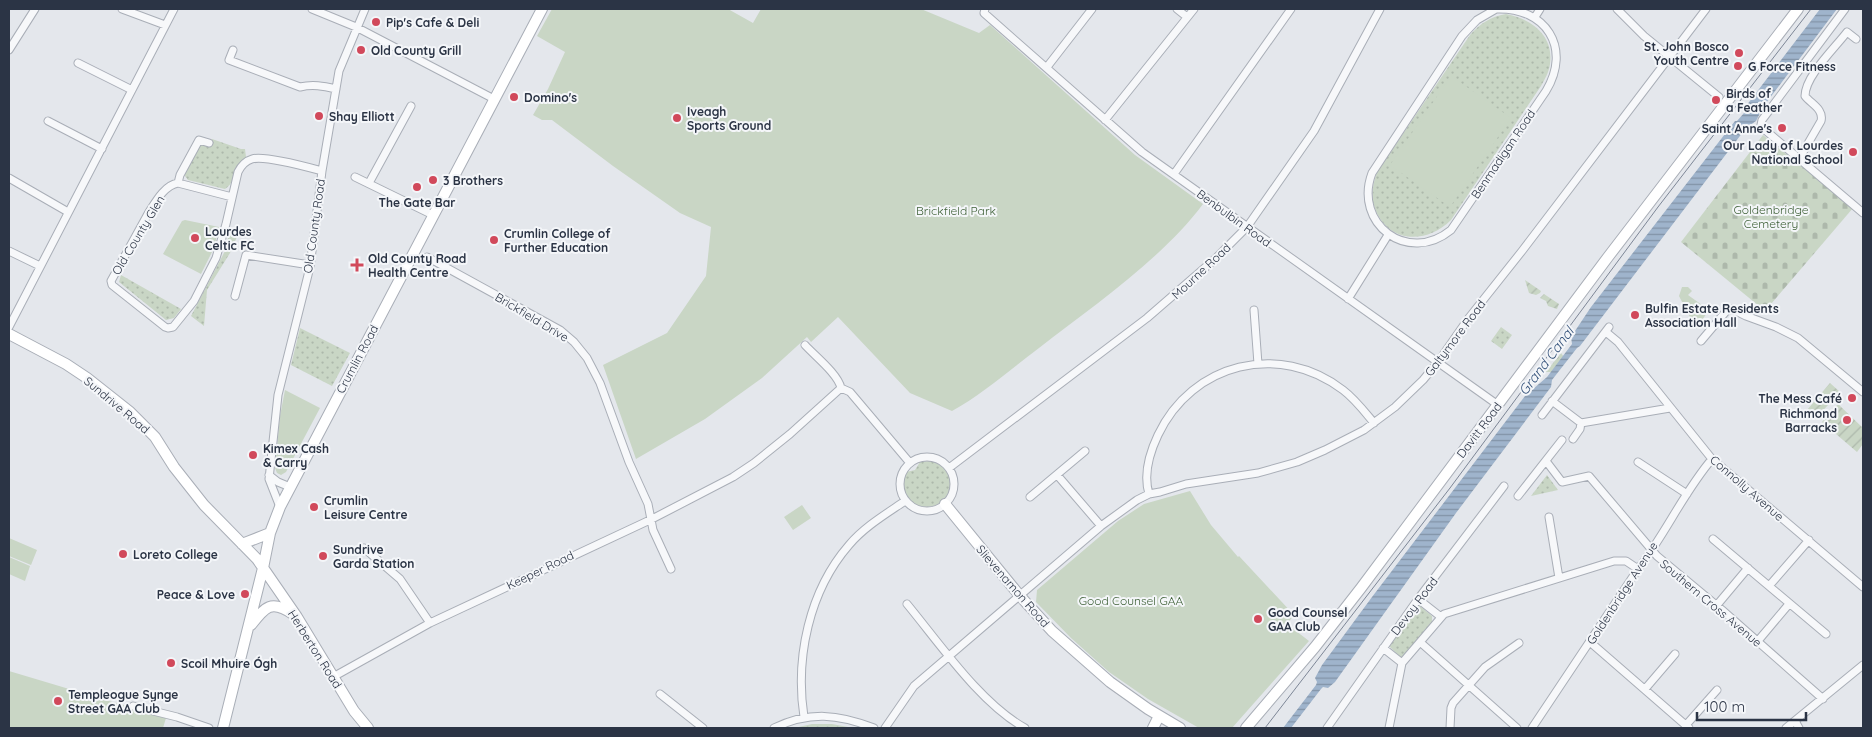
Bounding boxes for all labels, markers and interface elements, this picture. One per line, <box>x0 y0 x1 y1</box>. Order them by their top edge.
place label: Pip's Cafe & Deli <box>386 15 480 30</box>
marker: Pip's Cafe & Deli <box>370 16 382 28</box>
place label: St. John Bosco Youth Centre <box>1644 39 1729 68</box>
place label: Old County Grill <box>371 43 462 58</box>
marker: Old County Grill <box>355 44 367 56</box>
marker: St. John Bosco Youth Centre <box>1733 47 1745 59</box>
place label: G Force Fitness <box>1748 59 1836 74</box>
marker: G Force Fitness <box>1732 60 1744 72</box>
place label: Birds of a Feather <box>1726 86 1782 115</box>
place label: Domino's <box>524 90 577 105</box>
marker: Domino's <box>508 91 520 103</box>
marker: Birds of a Feather <box>1710 94 1722 106</box>
place label: Iveagh Sports Ground <box>687 104 771 133</box>
street label: Benmadigan Road <box>1468 107 1538 201</box>
place label: Shay Elliott <box>329 109 395 124</box>
marker: Shay Elliott <box>313 110 325 122</box>
marker: Iveagh Sports Ground <box>671 112 683 124</box>
place label: Saint Anne's <box>1702 121 1772 136</box>
marker: Saint Anne's <box>1776 122 1788 134</box>
place label: Our Lady of Lourdes National School <box>1723 138 1843 167</box>
marker: Our Lady of Lourdes National School <box>1847 146 1859 158</box>
place label: 3 Brothers <box>443 173 503 188</box>
marker: 3 Brothers <box>427 174 439 186</box>
street label: Old County Road <box>300 178 328 274</box>
marker: The Gate Bar <box>411 181 423 193</box>
street label: Benbulbin Road <box>1194 186 1274 250</box>
street label: Old County Glen <box>108 193 168 277</box>
place label: The Gate Bar <box>379 195 455 210</box>
park label: Goldenbridge Cemetery <box>1734 202 1809 231</box>
park label: Brickfield Park <box>916 203 996 218</box>
place label: Lourdes Celtic FC <box>205 224 255 253</box>
place label: Crumlin College of Further Education <box>504 226 611 255</box>
marker: Lourdes Celtic FC <box>189 232 201 244</box>
marker: Crumlin College of Further Education <box>488 234 500 246</box>
street label: Mourne Road <box>1168 240 1234 302</box>
place label: Old County Road Health Centre <box>368 251 466 280</box>
marker: Old County Road Health Centre <box>350 258 364 272</box>
street label: Brickfield Drive <box>492 289 572 345</box>
street label: Galtymore Road <box>1421 297 1489 379</box>
place label: Bulfin Estate Residents Association Hall <box>1645 301 1779 330</box>
marker: Bulfin Estate Residents Association Hall <box>1629 309 1641 321</box>
street label: Crumlin Road <box>333 322 381 396</box>
water label: Grand Canal <box>1514 322 1579 399</box>
street label: Sundrive Road <box>81 373 153 437</box>
place label: The Mess Café <box>1758 391 1842 406</box>
marker: The Mess Café <box>1846 392 1858 404</box>
street label: Davitt Road <box>1453 399 1505 461</box>
place label: Richmond Barracks <box>1779 406 1837 435</box>
marker: Richmond Barracks <box>1841 414 1853 426</box>
place label: Kimex Cash & Carry <box>263 441 329 470</box>
marker: Kimex Cash & Carry <box>247 449 259 461</box>
street label: Connolly Avenue <box>1707 452 1787 524</box>
place label: Crumlin Leisure Centre <box>324 493 408 522</box>
marker: Crumlin Leisure Centre <box>308 501 320 513</box>
street label: Goldenbridge Avenue <box>1583 539 1661 647</box>
place label: Sundrive Garda Station <box>333 542 414 571</box>
street label: Slievenamon Road <box>973 542 1053 630</box>
place label: Loreto College <box>133 547 218 562</box>
street label: Keeper Road <box>504 547 576 593</box>
marker: Loreto College <box>117 548 129 560</box>
marker: Sundrive Garda Station <box>317 550 329 562</box>
street label: Southern Cross Avenue <box>1657 556 1765 650</box>
street label: Devoy Road <box>1387 574 1441 638</box>
place label: Peace & Love <box>157 587 235 602</box>
marker: Peace & Love <box>239 588 251 600</box>
park label: Good Counsel GAA <box>1079 593 1184 608</box>
place label: Good Counsel GAA Club <box>1268 605 1348 634</box>
street label: Herberton Road <box>285 607 345 691</box>
marker: Good Counsel GAA Club <box>1252 613 1264 625</box>
place label: Scoil Mhuire Ógh <box>181 656 277 671</box>
marker: Scoil Mhuire Ógh <box>165 657 177 669</box>
place label: Templeogue Synge Street GAA Club <box>68 687 178 716</box>
scale bar <box>1697 690 1806 722</box>
marker: Templeogue Synge Street GAA Club <box>52 695 64 707</box>
text: 100 m <box>1704 697 1745 716</box>

